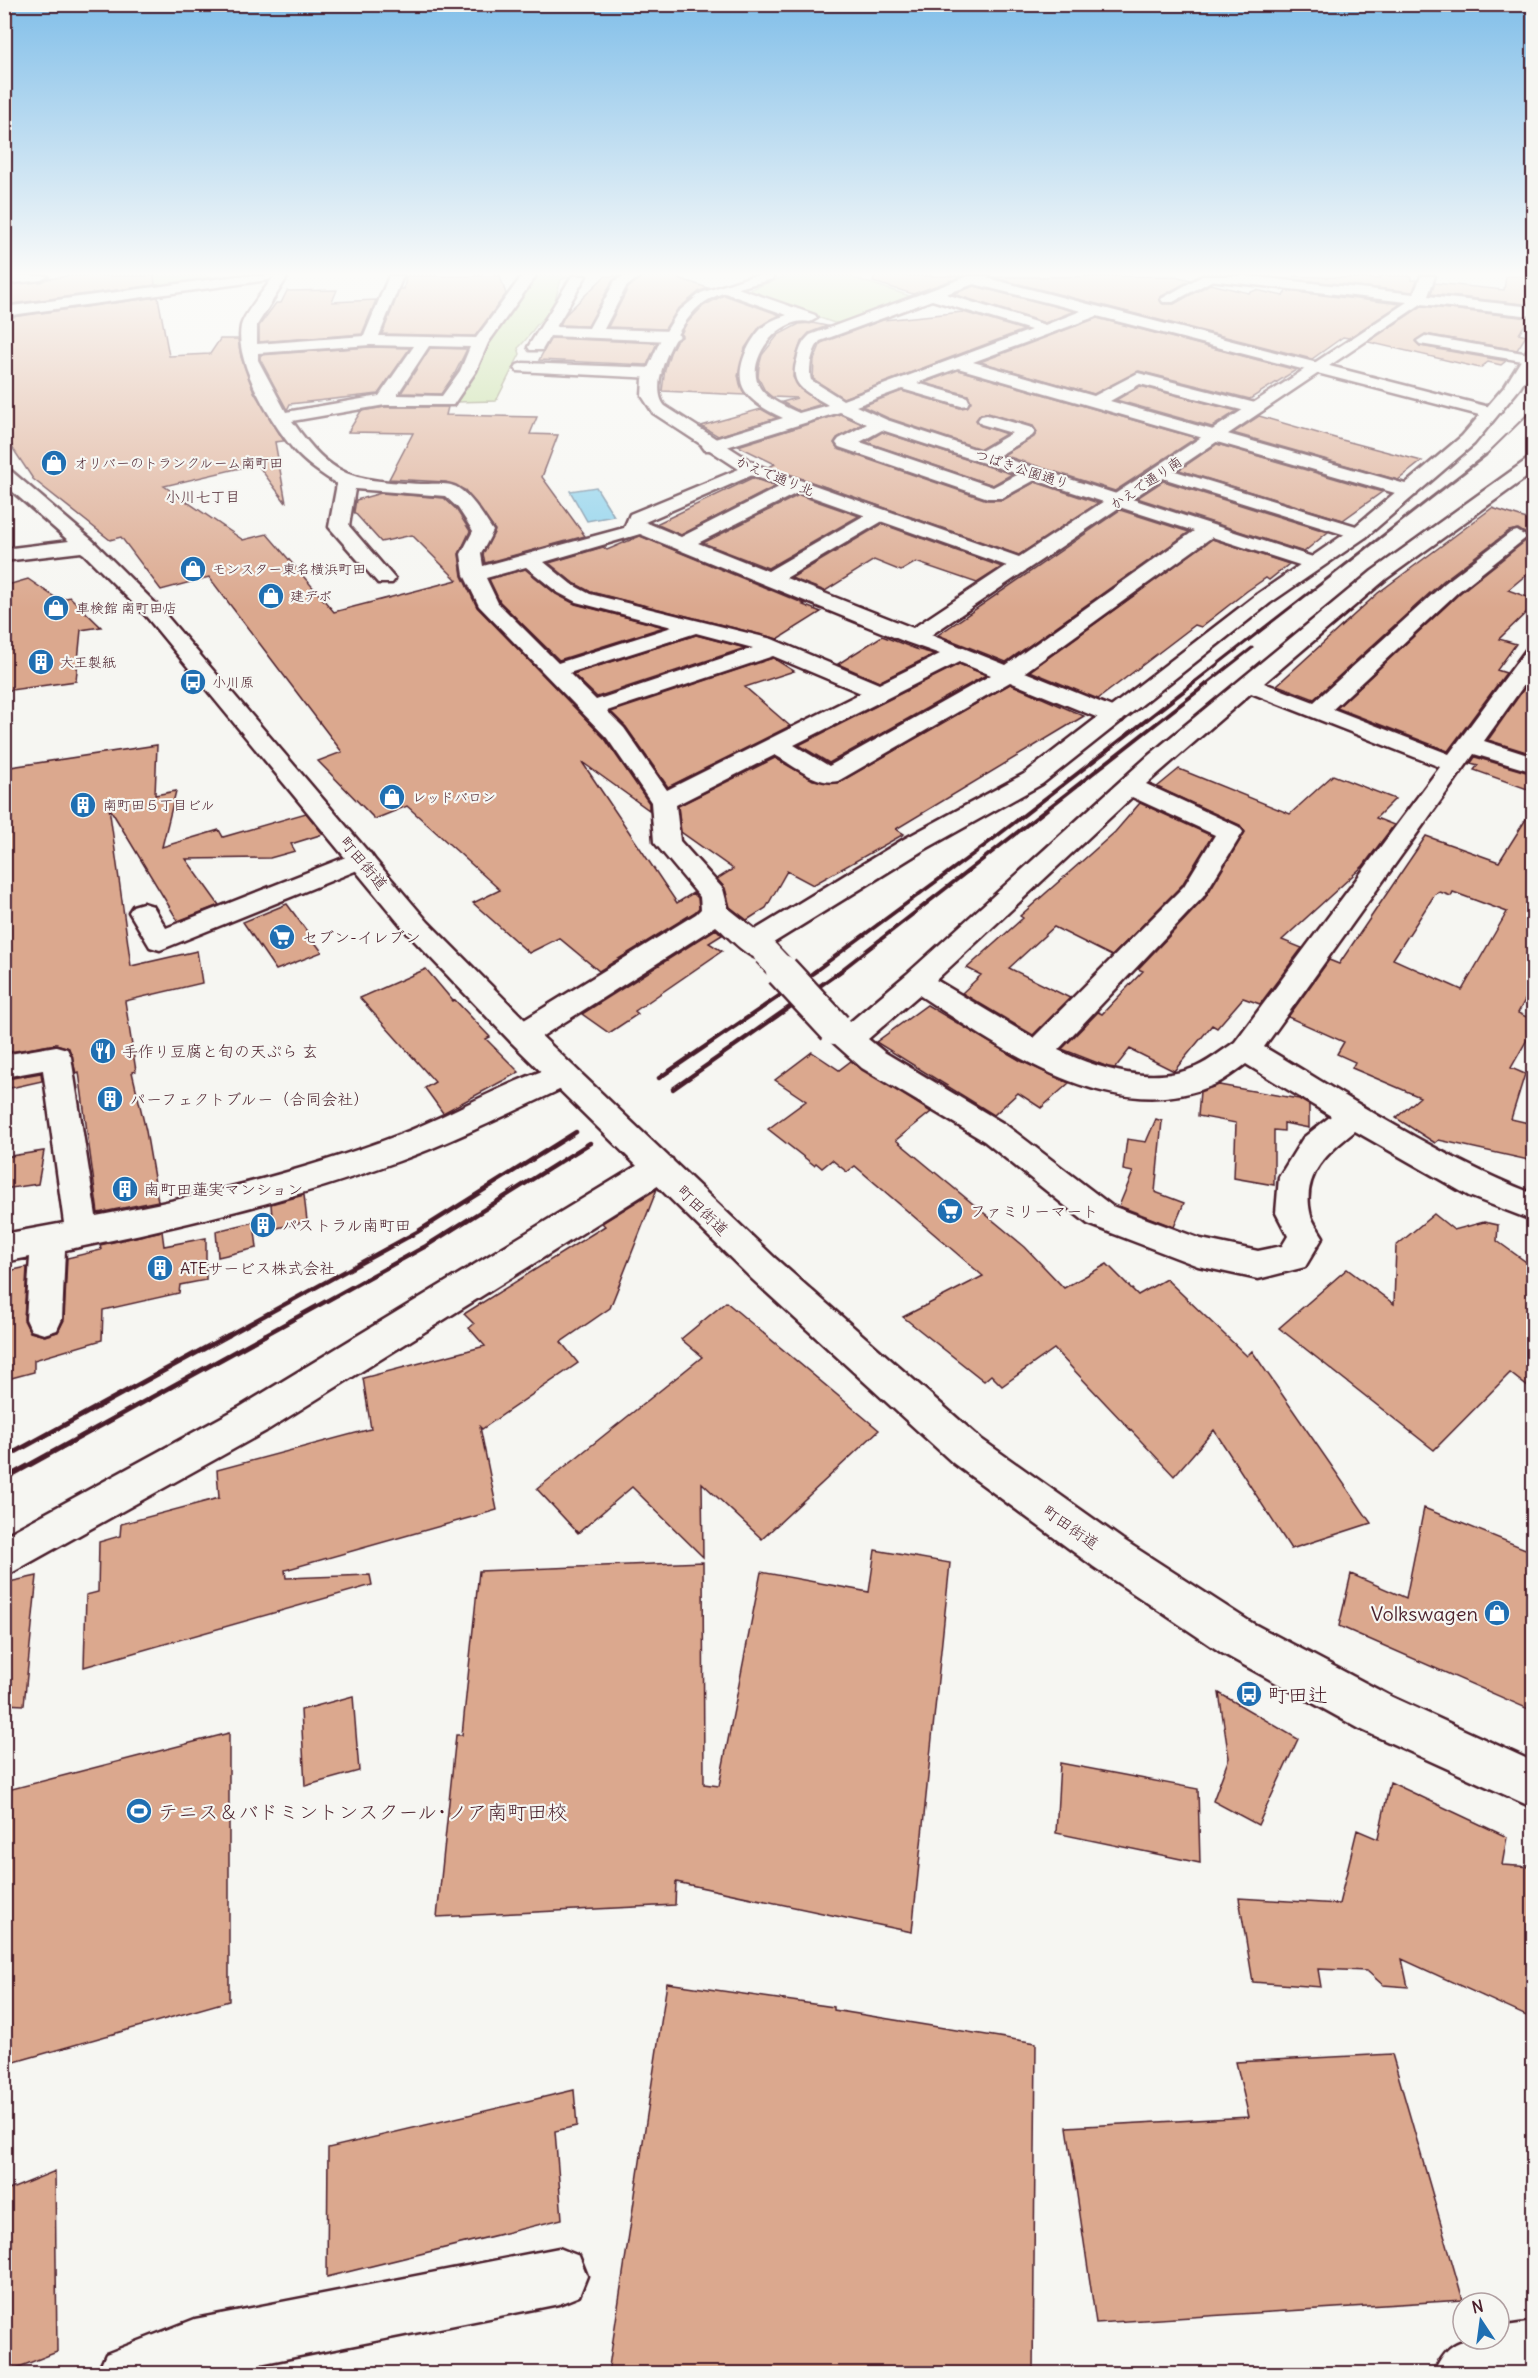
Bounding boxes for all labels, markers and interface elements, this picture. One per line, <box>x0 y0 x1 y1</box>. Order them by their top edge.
street label: つばき公園通り <box>973 445 1071 493</box>
shop icon: オリバーのトランクルーム南町田 <box>39 448 69 478</box>
street label: かえで通り北 <box>733 452 817 500</box>
street label: かえで通り南 <box>1107 452 1185 514</box>
place label: オリバーのトランクルーム南町田 <box>74 454 283 472</box>
district label: 小川七丁目 <box>165 487 241 506</box>
shop icon: モンスター東名横浜町田 <box>178 554 208 584</box>
place label: モンスター東名横浜町田 <box>212 560 366 578</box>
shop icon: 建デポ <box>256 581 286 611</box>
place label: 建デポ <box>290 587 332 605</box>
shop icon: 車検館 南町田店 <box>41 593 71 623</box>
place label: 車検館 南町田店 <box>76 599 177 617</box>
building icon: 大王製紙 <box>26 647 56 677</box>
place label: 大王製紙 <box>60 653 116 671</box>
bus stop icon: 小川原 <box>178 667 208 697</box>
place label: 小川原 <box>212 673 254 691</box>
shop icon: レッドバロン <box>377 782 407 812</box>
place label: レッドバロン <box>412 788 496 806</box>
building icon: 南町田５丁目ビル <box>68 790 98 820</box>
place label: 南町田５丁目ビル <box>103 796 215 814</box>
street label: 町田街道 <box>336 832 392 894</box>
supermarket icon: セブン-イレブン <box>267 922 297 952</box>
place label: セブン-イレブン <box>302 927 421 947</box>
restaurant icon: 手作り豆腐と旬の天ぷら 玄 <box>88 1036 118 1066</box>
place label: 手作り豆腐と旬の天ぷら 玄 <box>122 1041 318 1061</box>
building icon: パーフェクトブルー（合同会社） <box>95 1084 125 1114</box>
place label: パーフェクトブルー（合同会社） <box>130 1089 369 1109</box>
building icon: 南町田蓮実マンション <box>110 1174 140 1204</box>
place label: 南町田蓮実マンション <box>144 1179 303 1199</box>
street label: 町田街道 <box>673 1181 733 1239</box>
supermarket icon: ファミリーマート <box>935 1196 965 1226</box>
place label: ファミリーマート <box>970 1201 1098 1221</box>
building icon: パストラル南町田 <box>248 1210 278 1240</box>
place label: パストラル南町田 <box>282 1215 411 1235</box>
building icon: ATEサービス株式会社 <box>145 1253 175 1283</box>
place label: ATEサービス株式会社 <box>180 1258 335 1278</box>
street label: 町田街道 <box>1039 1500 1103 1554</box>
shop icon: Volkswagen <box>1482 1598 1512 1628</box>
place label: Volkswagen <box>1371 1601 1478 1626</box>
bus stop icon: 町田辻 <box>1234 1679 1264 1709</box>
place label: 町田辻 <box>1268 1682 1328 1707</box>
sports icon: テニス＆バドミントンスクール･ノア南町田校 <box>124 1796 154 1826</box>
place label: テニス＆バドミントンスクール･ノア南町田校 <box>158 1799 567 1824</box>
north arrow <box>1451 2291 1511 2351</box>
text: N <box>1470 2295 1485 2317</box>

